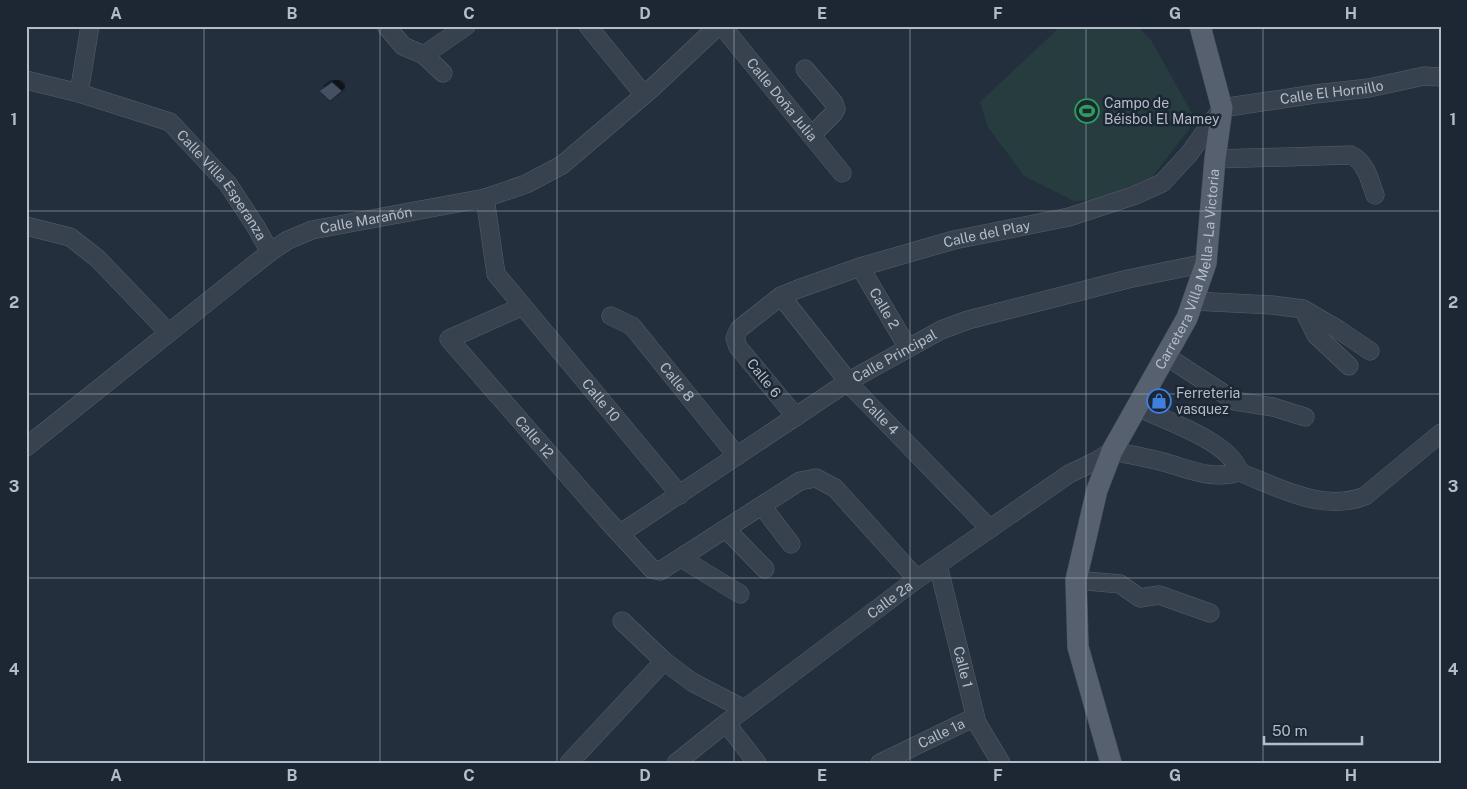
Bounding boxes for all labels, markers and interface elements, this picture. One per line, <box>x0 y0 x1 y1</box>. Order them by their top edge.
text: A <box>110 4 122 23</box>
text: B <box>287 4 298 23</box>
text: C <box>463 4 475 23</box>
text: D <box>639 4 651 23</box>
text: E <box>817 4 827 23</box>
text: F <box>993 4 1003 23</box>
text: G <box>1169 4 1181 23</box>
text: H <box>1345 4 1357 23</box>
street label: Calle Doña Julia <box>743 55 821 144</box>
street label: Calle El Hornillo <box>1279 77 1385 107</box>
place label: Campo de Béisbol El Mamey <box>1104 95 1220 127</box>
sports icon: Campo de Béisbol El Mamey <box>1074 98 1100 124</box>
text: 1 <box>11 110 17 129</box>
text: 1 <box>1450 110 1456 129</box>
street label: Calle Villa Esperanza <box>174 127 270 243</box>
street label: Carretera Villa Mella - La Victoria <box>1152 168 1222 372</box>
street label: Calle Marañón <box>319 204 414 236</box>
street label: Calle del Play <box>941 217 1032 251</box>
street label: Calle 2 <box>866 285 903 332</box>
text: 2 <box>9 293 19 312</box>
text: 2 <box>1448 293 1458 312</box>
street label: Calle Principal <box>850 326 939 386</box>
street label: Calle 6 <box>744 355 785 401</box>
street label: Calle 8 <box>657 359 698 405</box>
street label: Calle 10 <box>579 376 623 425</box>
place label: Ferreteria vasquez <box>1176 385 1240 417</box>
shop icon: Ferreteria vasquez <box>1146 388 1172 414</box>
street label: Calle 4 <box>859 394 902 438</box>
street label: Calle 12 <box>512 413 557 461</box>
text: 3 <box>9 477 19 496</box>
text: 3 <box>1448 477 1458 496</box>
street label: Calle 2a <box>864 577 915 622</box>
street label: Calle 1 <box>950 645 976 689</box>
text: 4 <box>9 660 20 679</box>
text: 4 <box>1448 660 1459 679</box>
scale bar <box>1264 714 1362 746</box>
street label: Calle 1a <box>915 715 967 751</box>
text: 50 m <box>1272 722 1307 739</box>
text: A <box>110 766 122 785</box>
text: B <box>287 766 298 785</box>
text: C <box>463 766 475 785</box>
text: D <box>639 766 651 785</box>
text: E <box>817 766 827 785</box>
text: F <box>993 766 1003 785</box>
text: G <box>1169 766 1181 785</box>
text: H <box>1345 766 1357 785</box>

